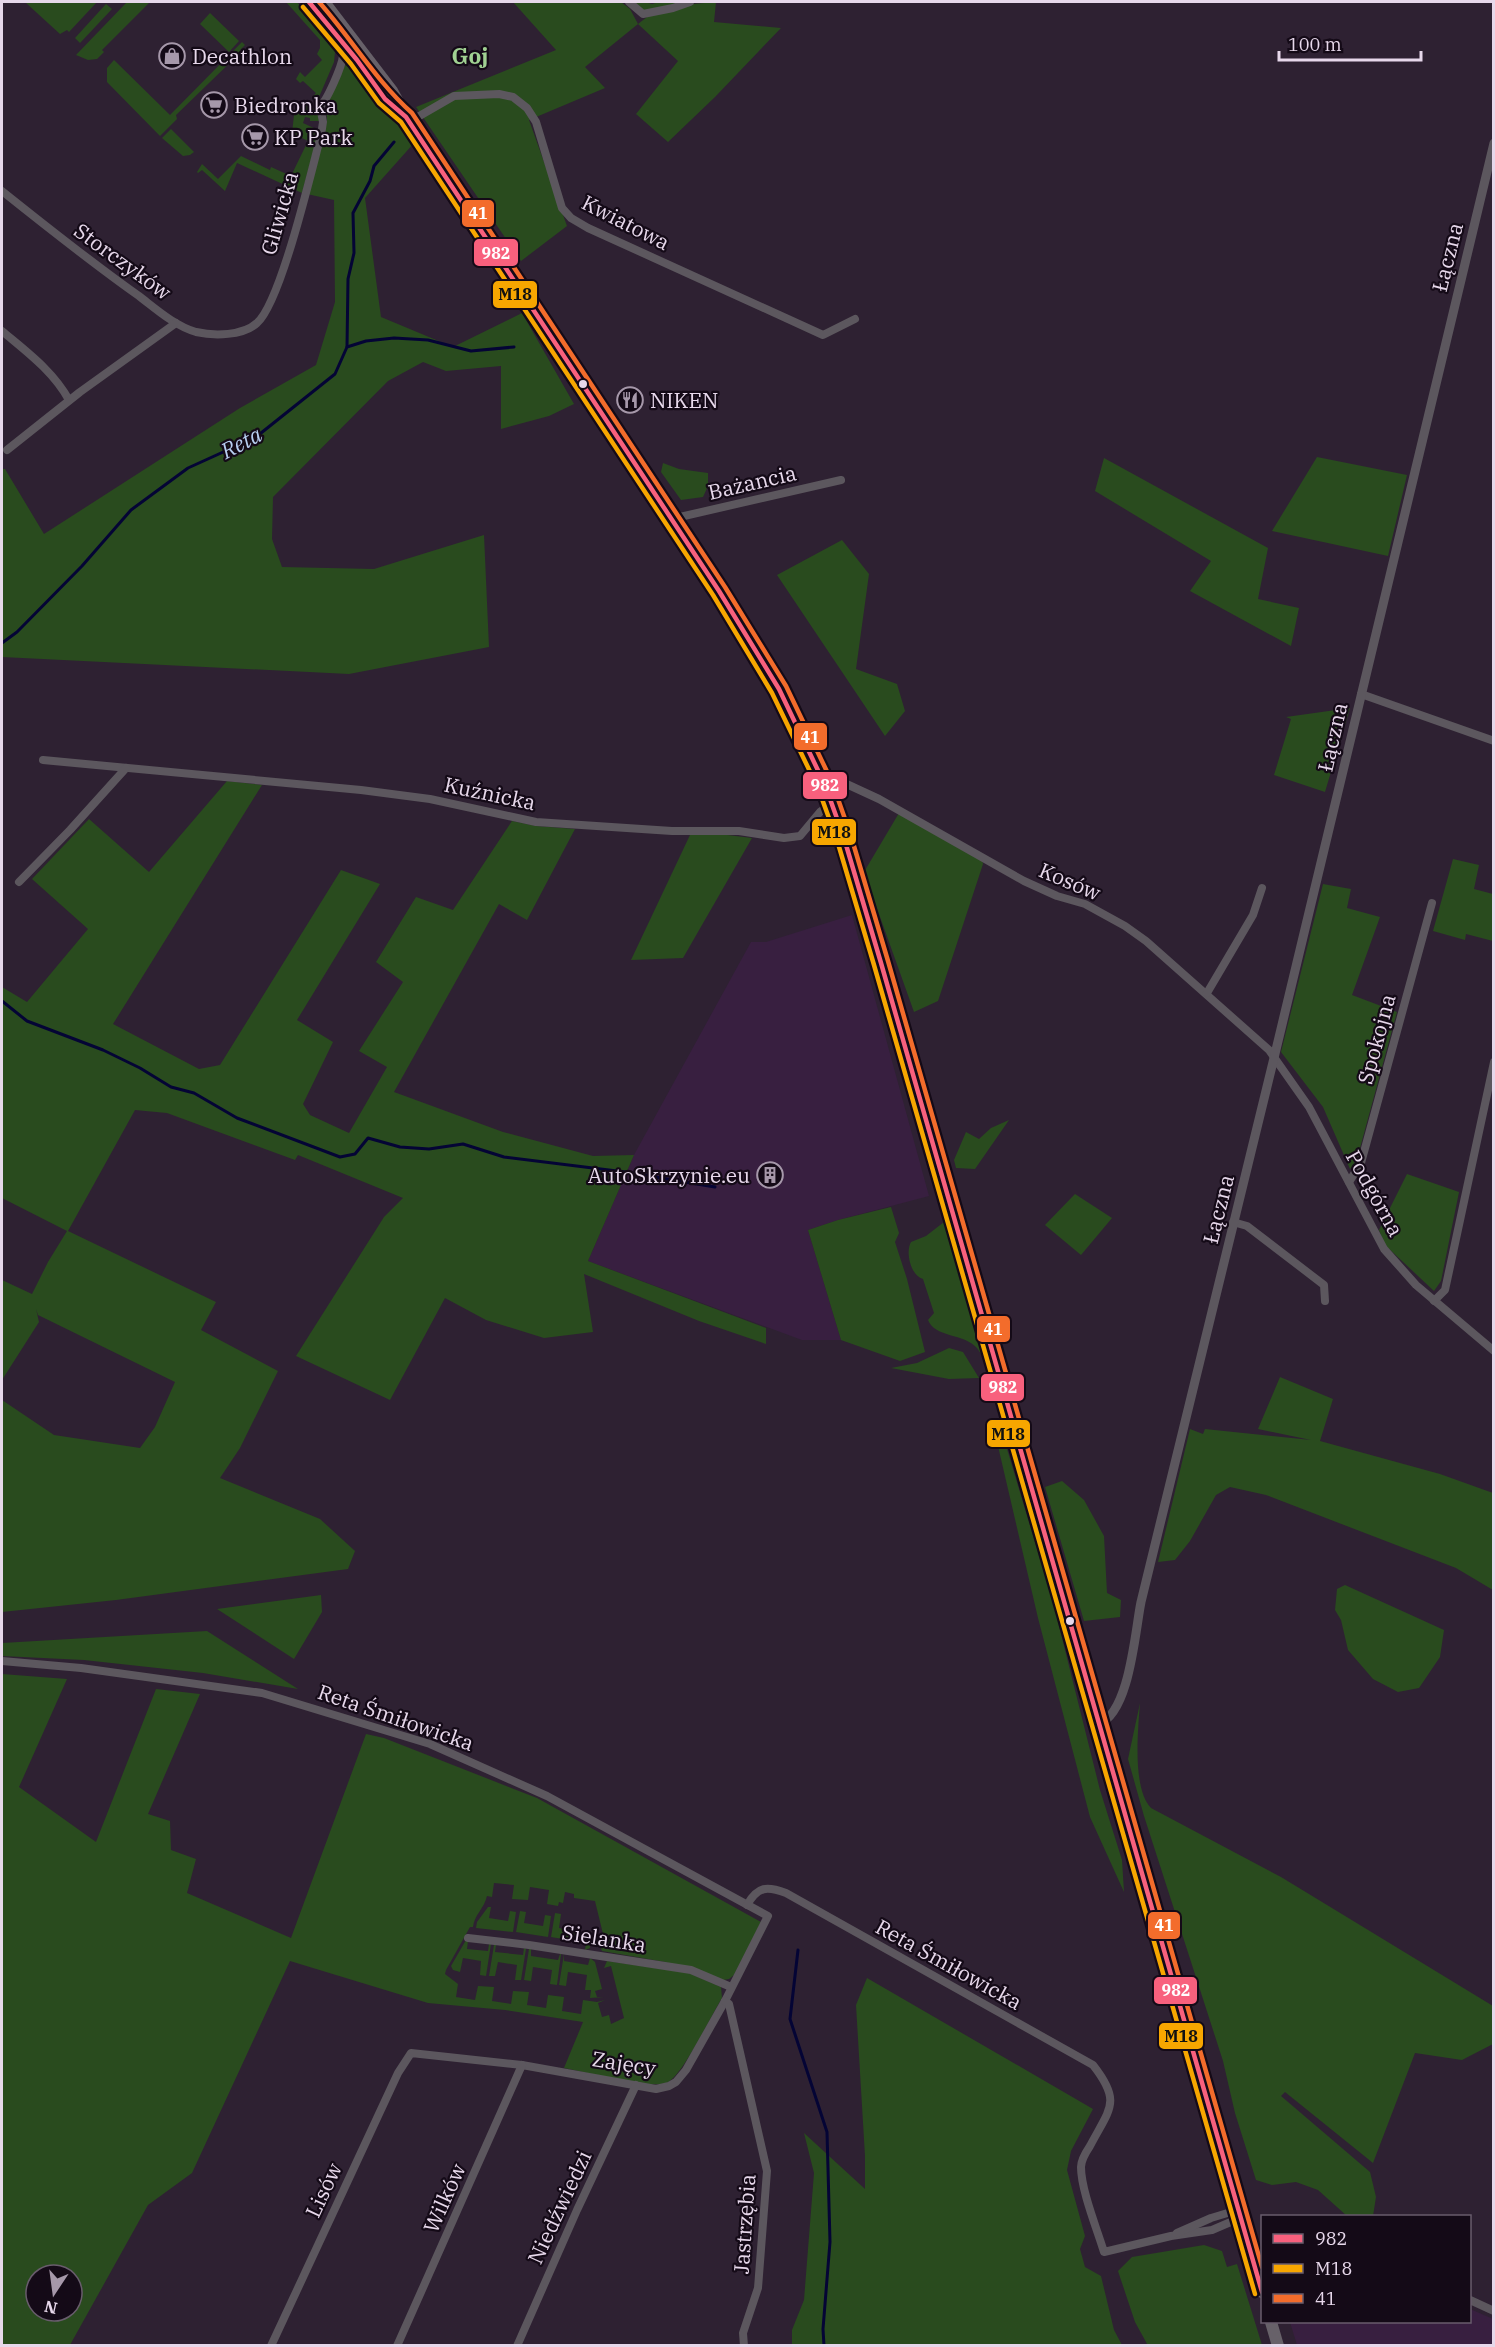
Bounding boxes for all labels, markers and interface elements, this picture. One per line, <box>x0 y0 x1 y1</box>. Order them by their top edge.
scale bar <box>1279 24 1422 62</box>
text: 100 m <box>1288 33 1342 56</box>
shop icon: Decathlon <box>157 41 187 71</box>
district label: Goj <box>452 41 488 70</box>
place label: Decathlon <box>192 42 292 70</box>
supermarket icon: Biedronka <box>199 90 229 120</box>
place label: Biedronka <box>234 91 337 119</box>
supermarket icon: KP Park <box>240 122 270 152</box>
place label: KP Park <box>274 123 353 151</box>
street label: Gliwicka <box>254 168 304 258</box>
street label: Kwiatowa <box>577 188 675 256</box>
line badge: 41 <box>461 199 495 228</box>
text: 41 <box>468 203 488 223</box>
street label: Storczyków <box>69 216 178 306</box>
street label: Łączna <box>1425 220 1469 294</box>
line badge: 982 <box>473 238 519 267</box>
text: 982 <box>482 243 510 263</box>
line badge: M18 <box>492 280 538 309</box>
text: M18 <box>498 284 532 304</box>
unlabelled marker <box>577 378 589 390</box>
restaurant icon: NIKEN <box>615 385 645 415</box>
place label: NIKEN <box>650 386 718 414</box>
water label: Reta <box>214 419 267 465</box>
street label: Bażancia <box>705 458 799 506</box>
street label: Łączna <box>1310 700 1354 774</box>
line badge: 41 <box>793 722 828 751</box>
text: 41 <box>800 727 820 747</box>
street label: Kuźnicka <box>442 770 538 816</box>
line badge: 982 <box>802 771 848 800</box>
text: 982 <box>811 775 839 795</box>
line badge: M18 <box>811 818 857 846</box>
text: M18 <box>817 822 851 842</box>
street label: Kosów <box>1035 856 1106 907</box>
street label: Spokojna <box>1351 991 1401 1087</box>
street label: Podgórna <box>1340 1145 1410 1241</box>
building icon: AutoSkrzynie.eu <box>755 1160 785 1190</box>
place label: AutoSkrzynie.eu <box>588 1161 750 1189</box>
street label: Łączna <box>1196 1172 1240 1246</box>
line badge: 41 <box>976 1315 1011 1343</box>
text: 41 <box>983 1319 1003 1339</box>
line badge: 982 <box>980 1373 1025 1402</box>
text: 982 <box>989 1377 1017 1397</box>
line badge: M18 <box>986 1419 1031 1448</box>
text: M18 <box>991 1424 1025 1444</box>
unlabelled marker <box>1064 1615 1076 1627</box>
street label: Reta Śmiłowicka <box>314 1677 478 1757</box>
line badge: 41 <box>1147 1911 1181 1940</box>
street label: Reta Śmiłowicka <box>871 1912 1027 2016</box>
text: 41 <box>1154 1915 1174 1935</box>
street label: Sielanka <box>560 1918 648 1958</box>
line badge: 982 <box>1153 1976 1198 2005</box>
text: 982 <box>1162 1980 1190 2000</box>
line badge: M18 <box>1158 2022 1204 2050</box>
text: M18 <box>1164 2026 1198 2046</box>
street label: Zajęcy <box>590 2044 659 2082</box>
street label: Niedźwiedzi <box>520 2146 598 2268</box>
street label: Lisów <box>298 2157 348 2222</box>
street label: Wilków <box>416 2158 472 2237</box>
street label: Jastrzębia <box>727 2173 761 2275</box>
legend <box>1261 2215 1471 2323</box>
text: 982 <box>1315 2227 1347 2250</box>
text: M18 <box>1315 2257 1352 2280</box>
north arrow <box>24 2263 84 2323</box>
text: 41 <box>1315 2287 1337 2310</box>
text: N <box>42 2296 59 2319</box>

